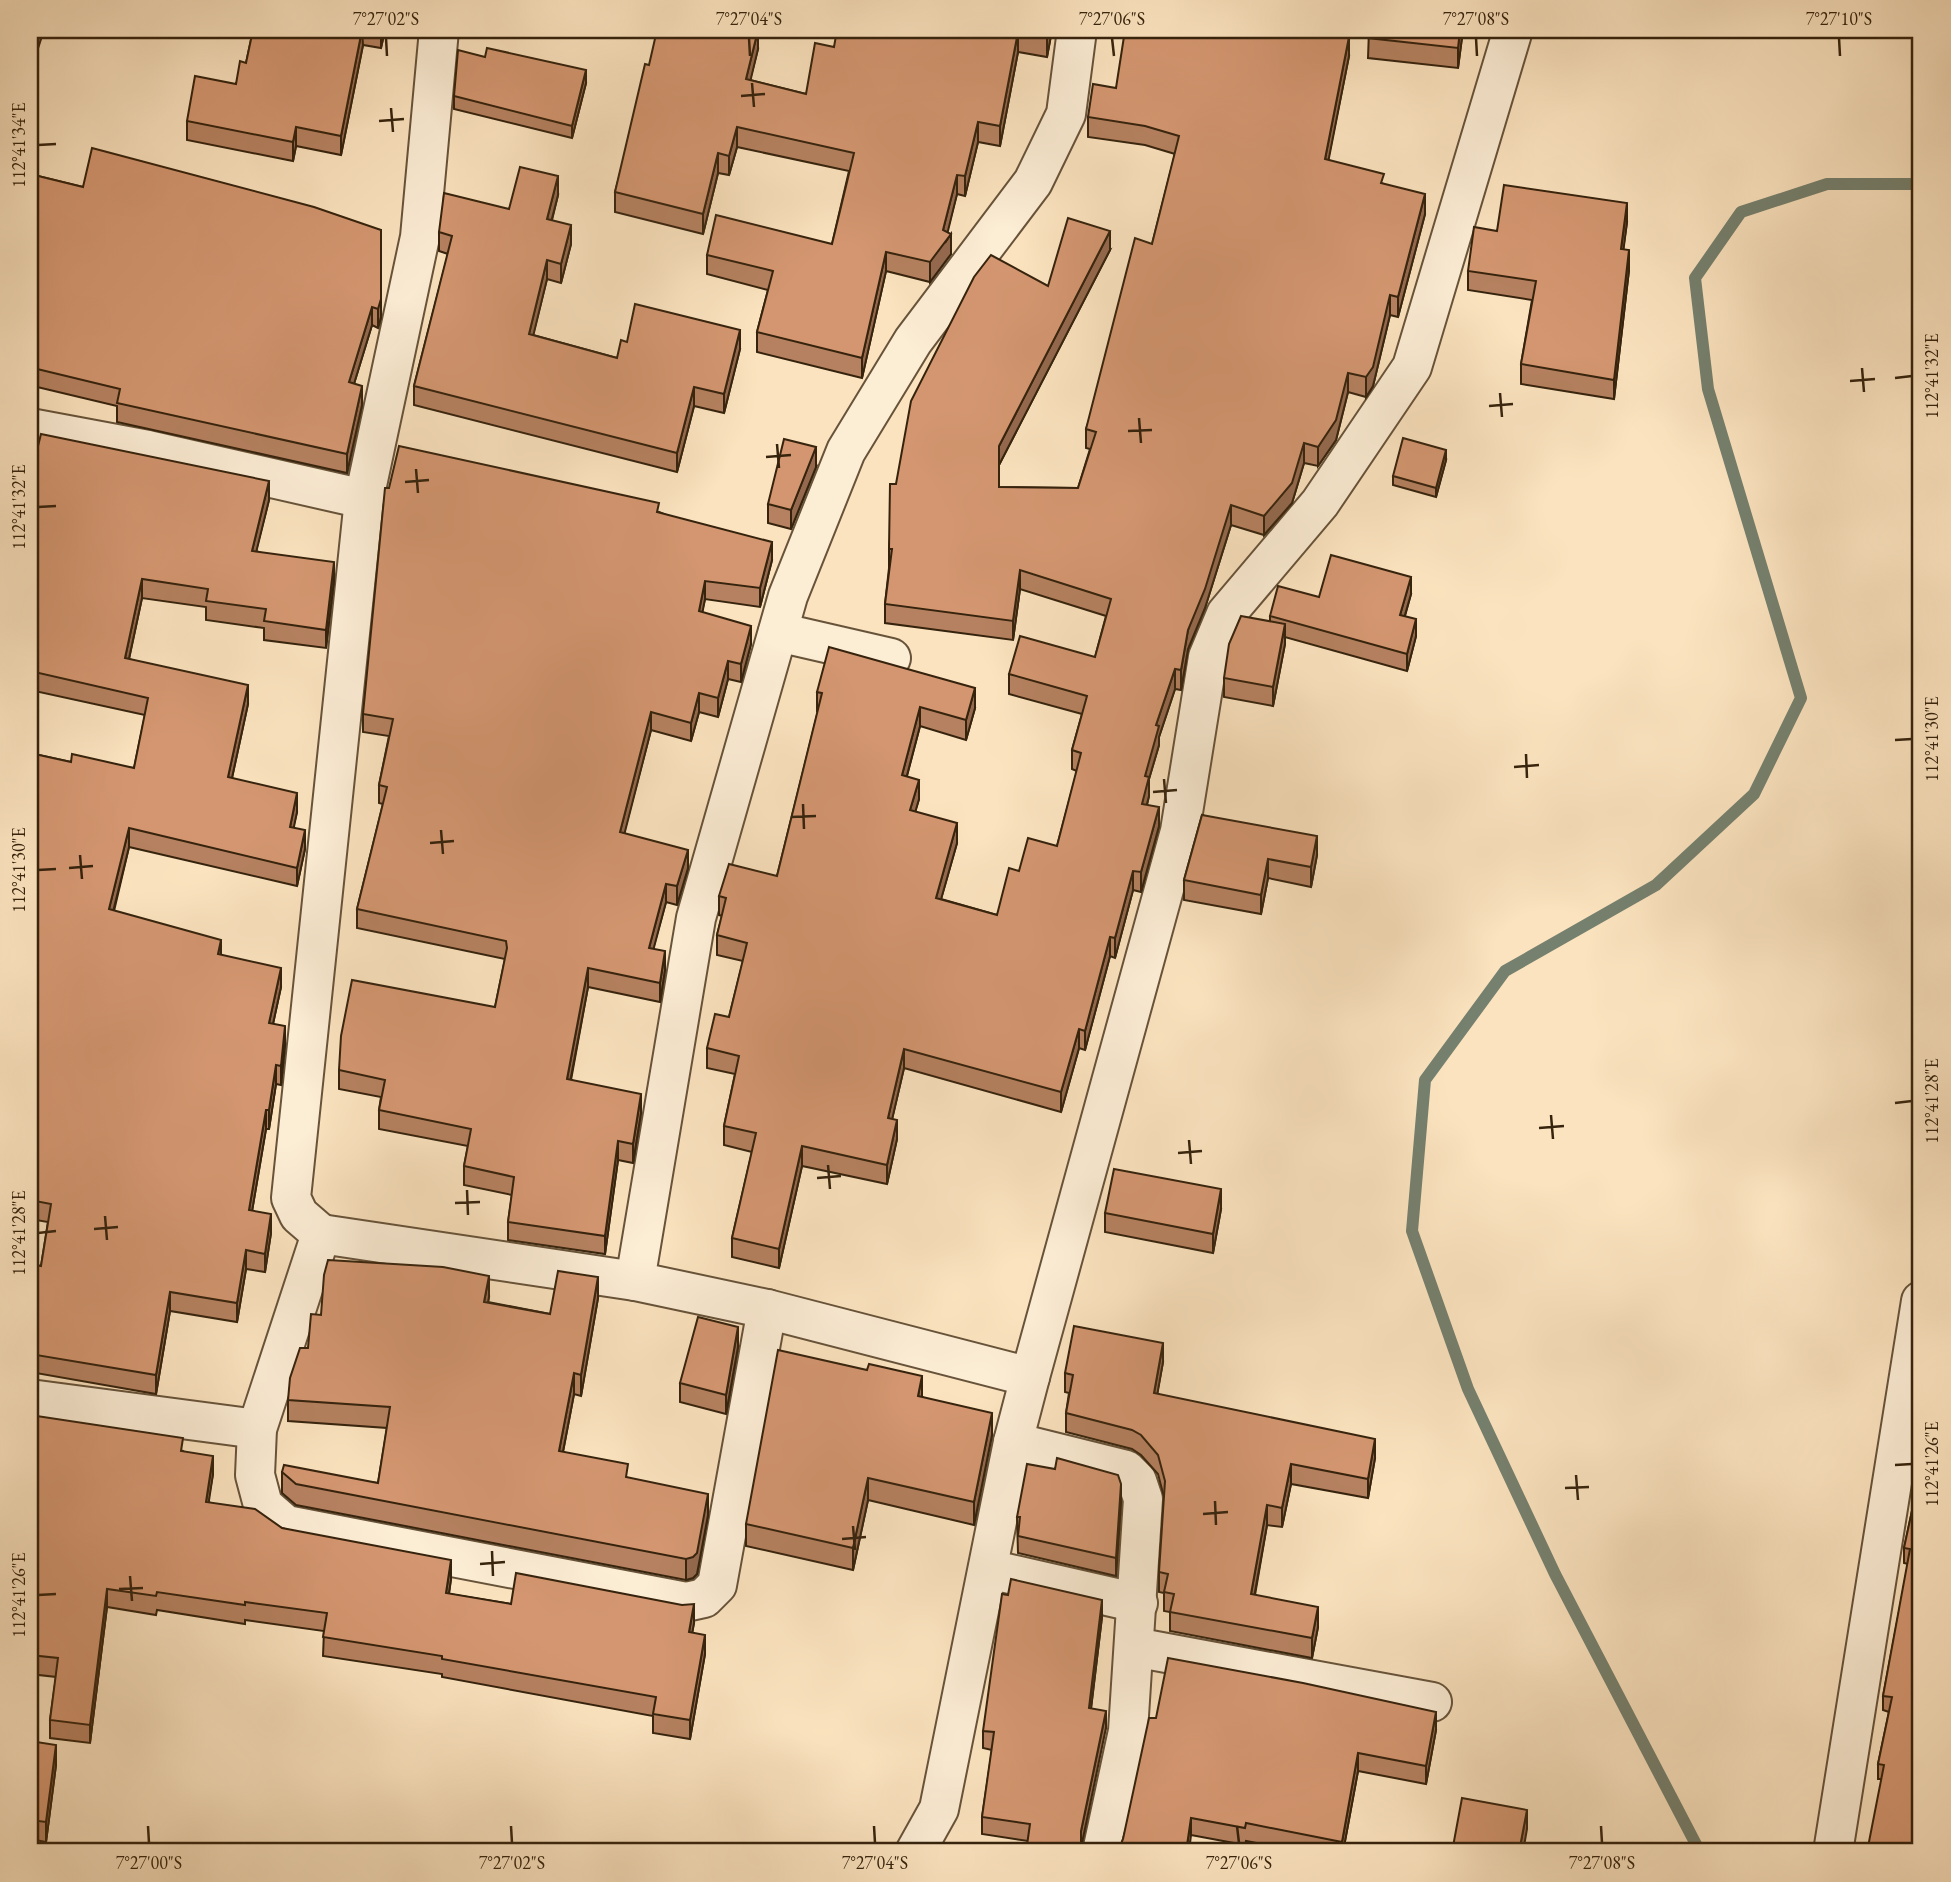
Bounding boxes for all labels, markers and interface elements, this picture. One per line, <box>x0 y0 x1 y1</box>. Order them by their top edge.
text: 7°27'02"S <box>353 7 419 30</box>
text: 7°27'04"S <box>716 7 782 30</box>
text: 7°27'06"S <box>1079 7 1145 30</box>
text: 7°27'08"S <box>1443 7 1509 30</box>
text: 7°27'10"S <box>1806 7 1872 30</box>
text: 112°41'34"E <box>7 102 30 188</box>
text: 112°41'32"E <box>1920 333 1943 419</box>
text: 112°41'32"E <box>7 464 30 550</box>
text: 112°41'30"E <box>1920 696 1943 782</box>
text: 112°41'30"E <box>7 827 30 913</box>
text: 112°41'28"E <box>1920 1058 1943 1144</box>
text: 112°41'28"E <box>7 1190 30 1276</box>
text: 112°41'26"E <box>1920 1421 1943 1507</box>
text: 112°41'26"E <box>7 1552 30 1638</box>
text: 7°27'00"S <box>116 1851 182 1874</box>
text: 7°27'02"S <box>479 1851 545 1874</box>
text: 7°27'04"S <box>842 1851 908 1874</box>
text: 7°27'06"S <box>1206 1851 1272 1874</box>
text: 7°27'08"S <box>1569 1851 1635 1874</box>

